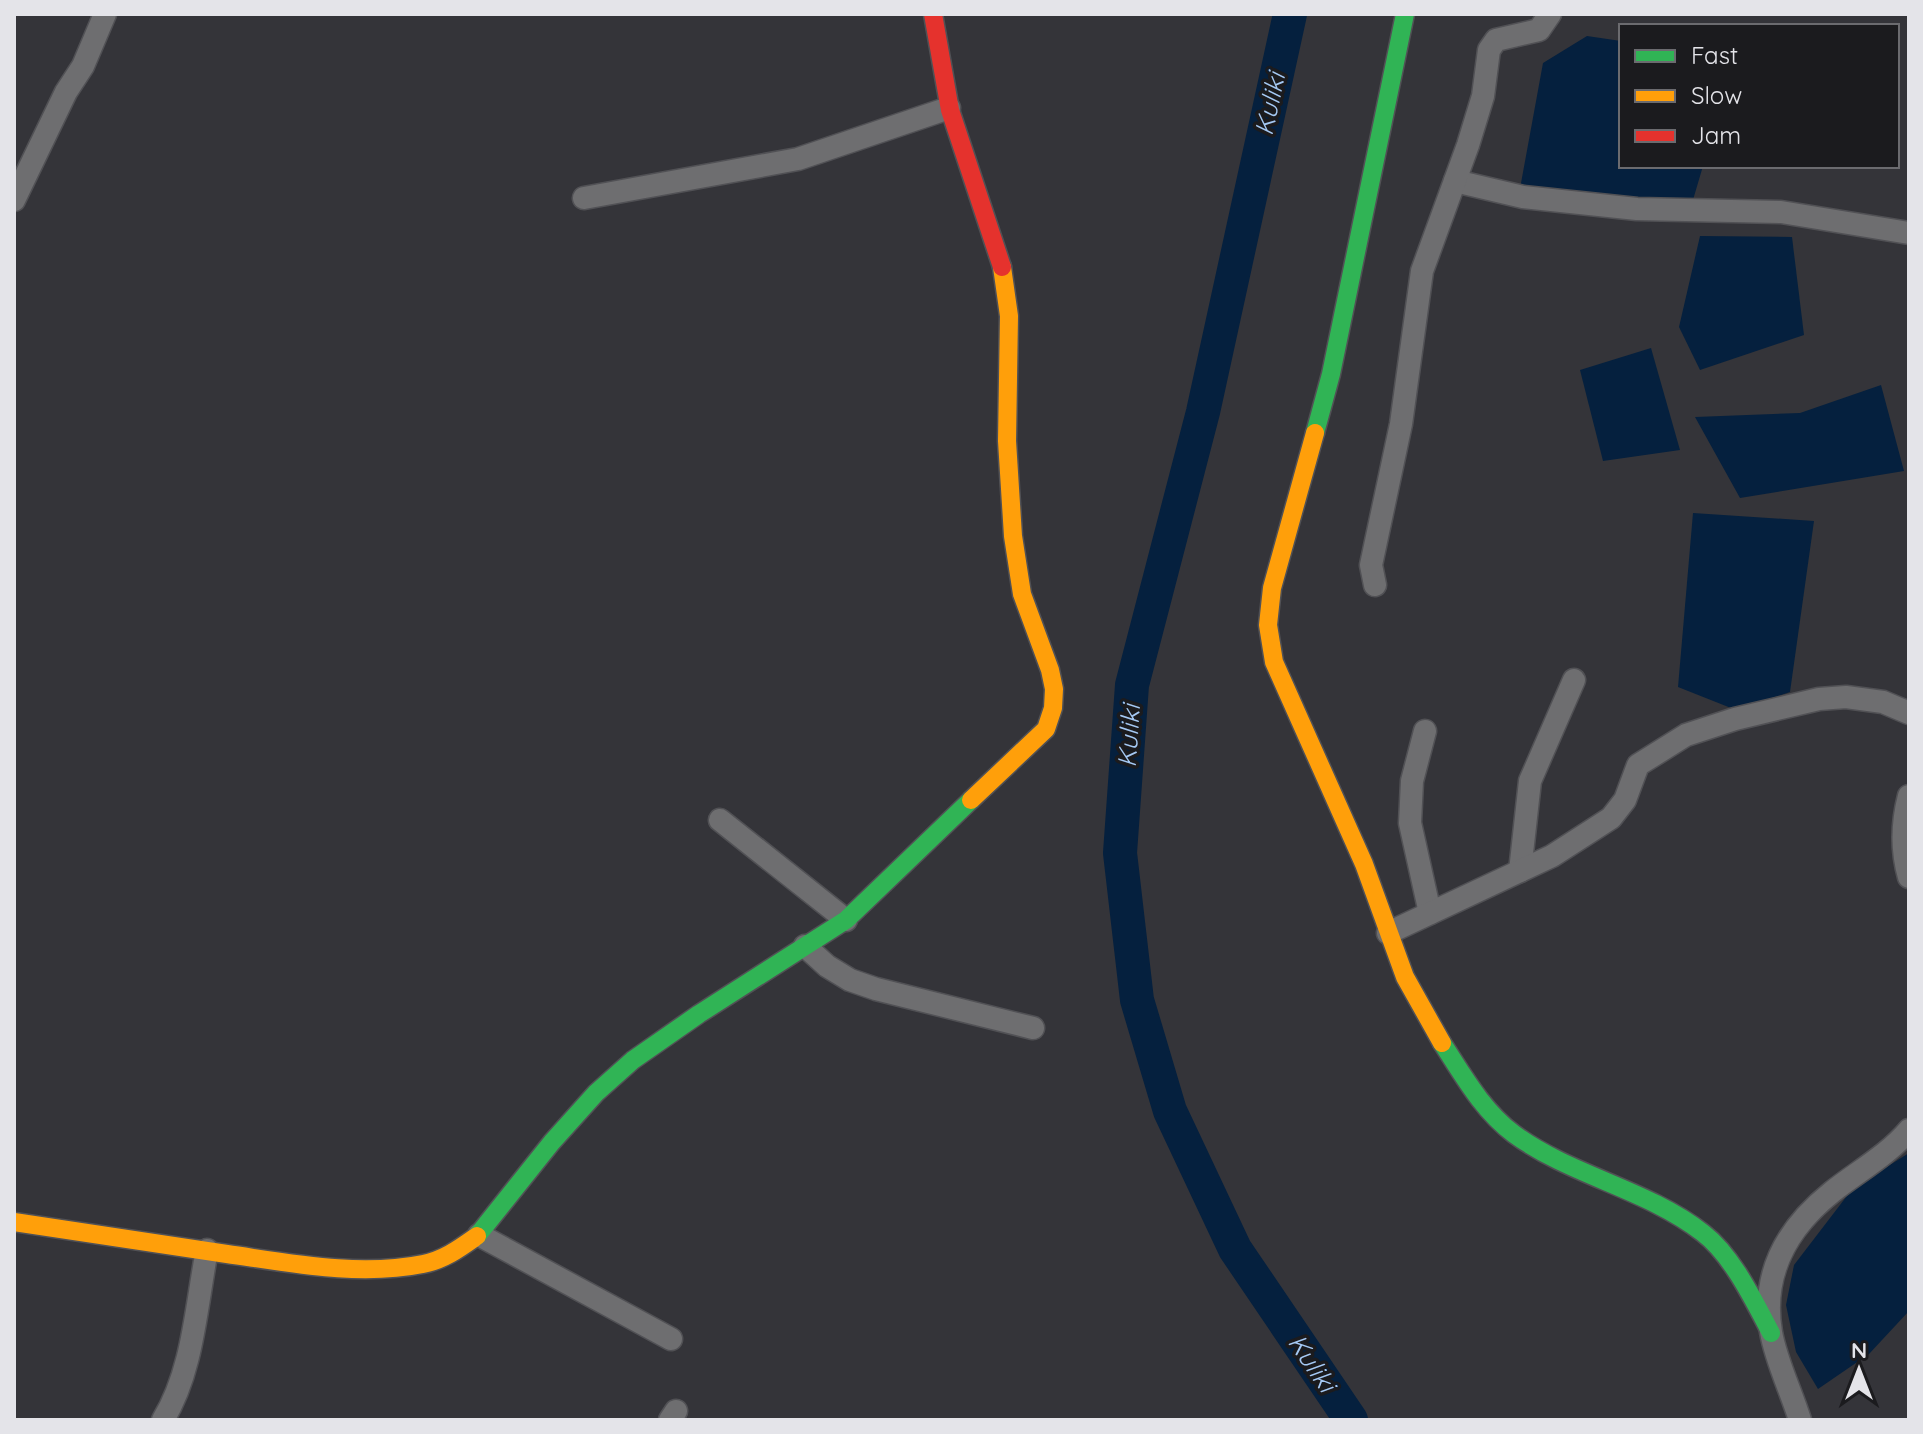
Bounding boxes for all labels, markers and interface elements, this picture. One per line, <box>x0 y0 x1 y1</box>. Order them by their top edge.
legend <box>1619 24 1899 168</box>
text: Fast <box>1691 40 1738 70</box>
water label: Kuliki <box>1247 66 1293 138</box>
text: Slow <box>1691 80 1742 110</box>
text: Jam <box>1691 120 1741 150</box>
water label: Kuliki <box>1110 700 1147 769</box>
water label: Kuliki <box>1281 1327 1346 1401</box>
north arrow <box>1819 1330 1899 1410</box>
text: N <box>1851 1336 1867 1364</box>

